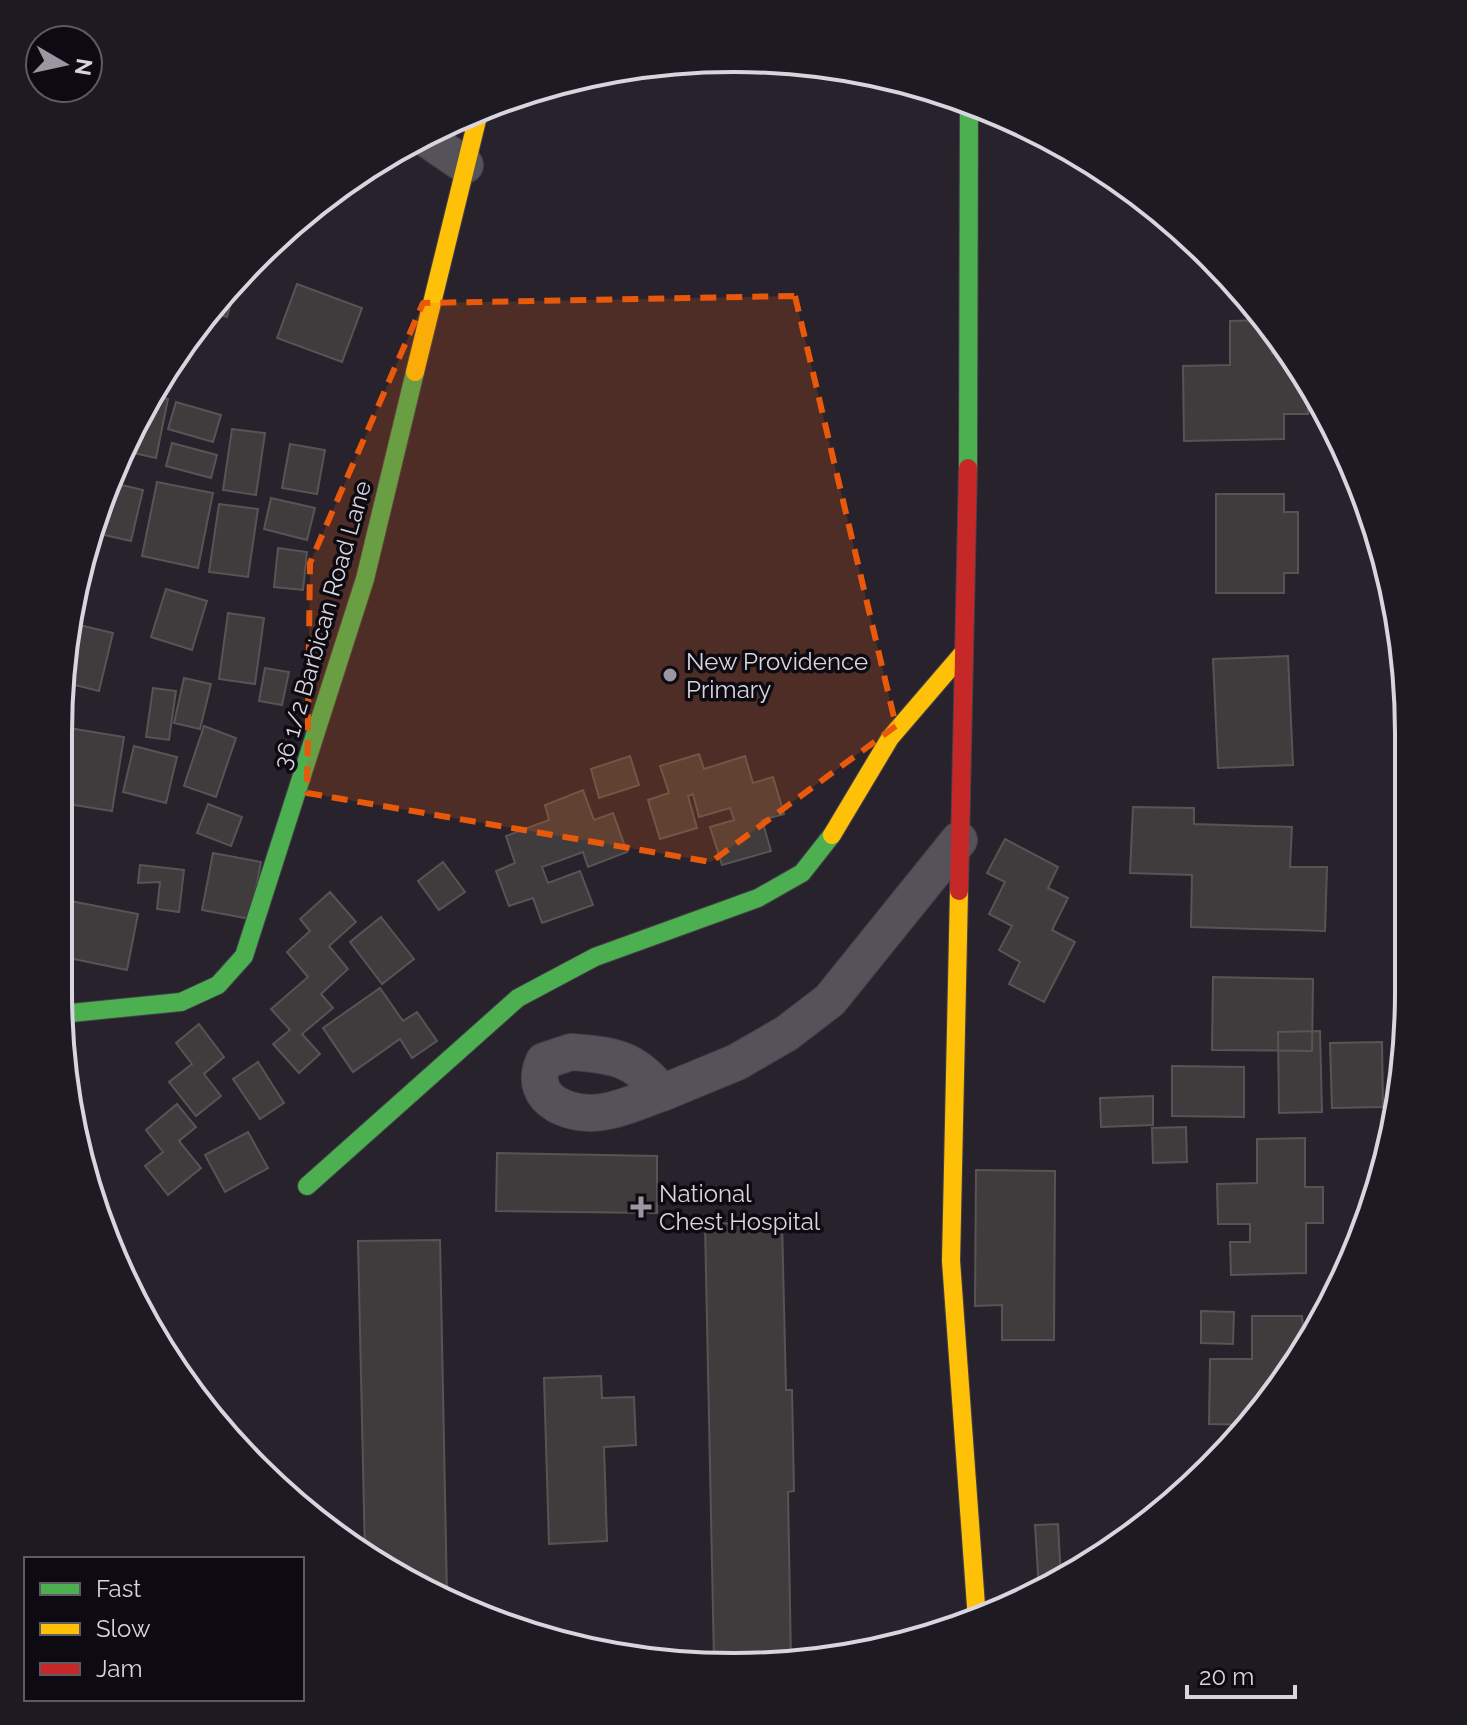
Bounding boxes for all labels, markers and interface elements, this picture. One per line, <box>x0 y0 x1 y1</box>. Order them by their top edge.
north arrow <box>24 24 104 104</box>
text: N <box>70 57 98 77</box>
street label: 36 1/2 Barbican Road Lane <box>267 477 377 773</box>
place label: New Providence Primary <box>686 647 868 704</box>
marker: New Providence Primary <box>661 666 679 684</box>
place label: National Chest Hospital <box>659 1179 821 1236</box>
marker: National Chest Hospital <box>630 1196 652 1218</box>
legend <box>24 1557 304 1701</box>
text: Fast <box>96 1574 141 1603</box>
text: Slow <box>96 1614 151 1643</box>
scale bar <box>1187 1649 1295 1699</box>
text: Jam <box>96 1654 142 1683</box>
text: 20 m <box>1199 1662 1254 1691</box>

